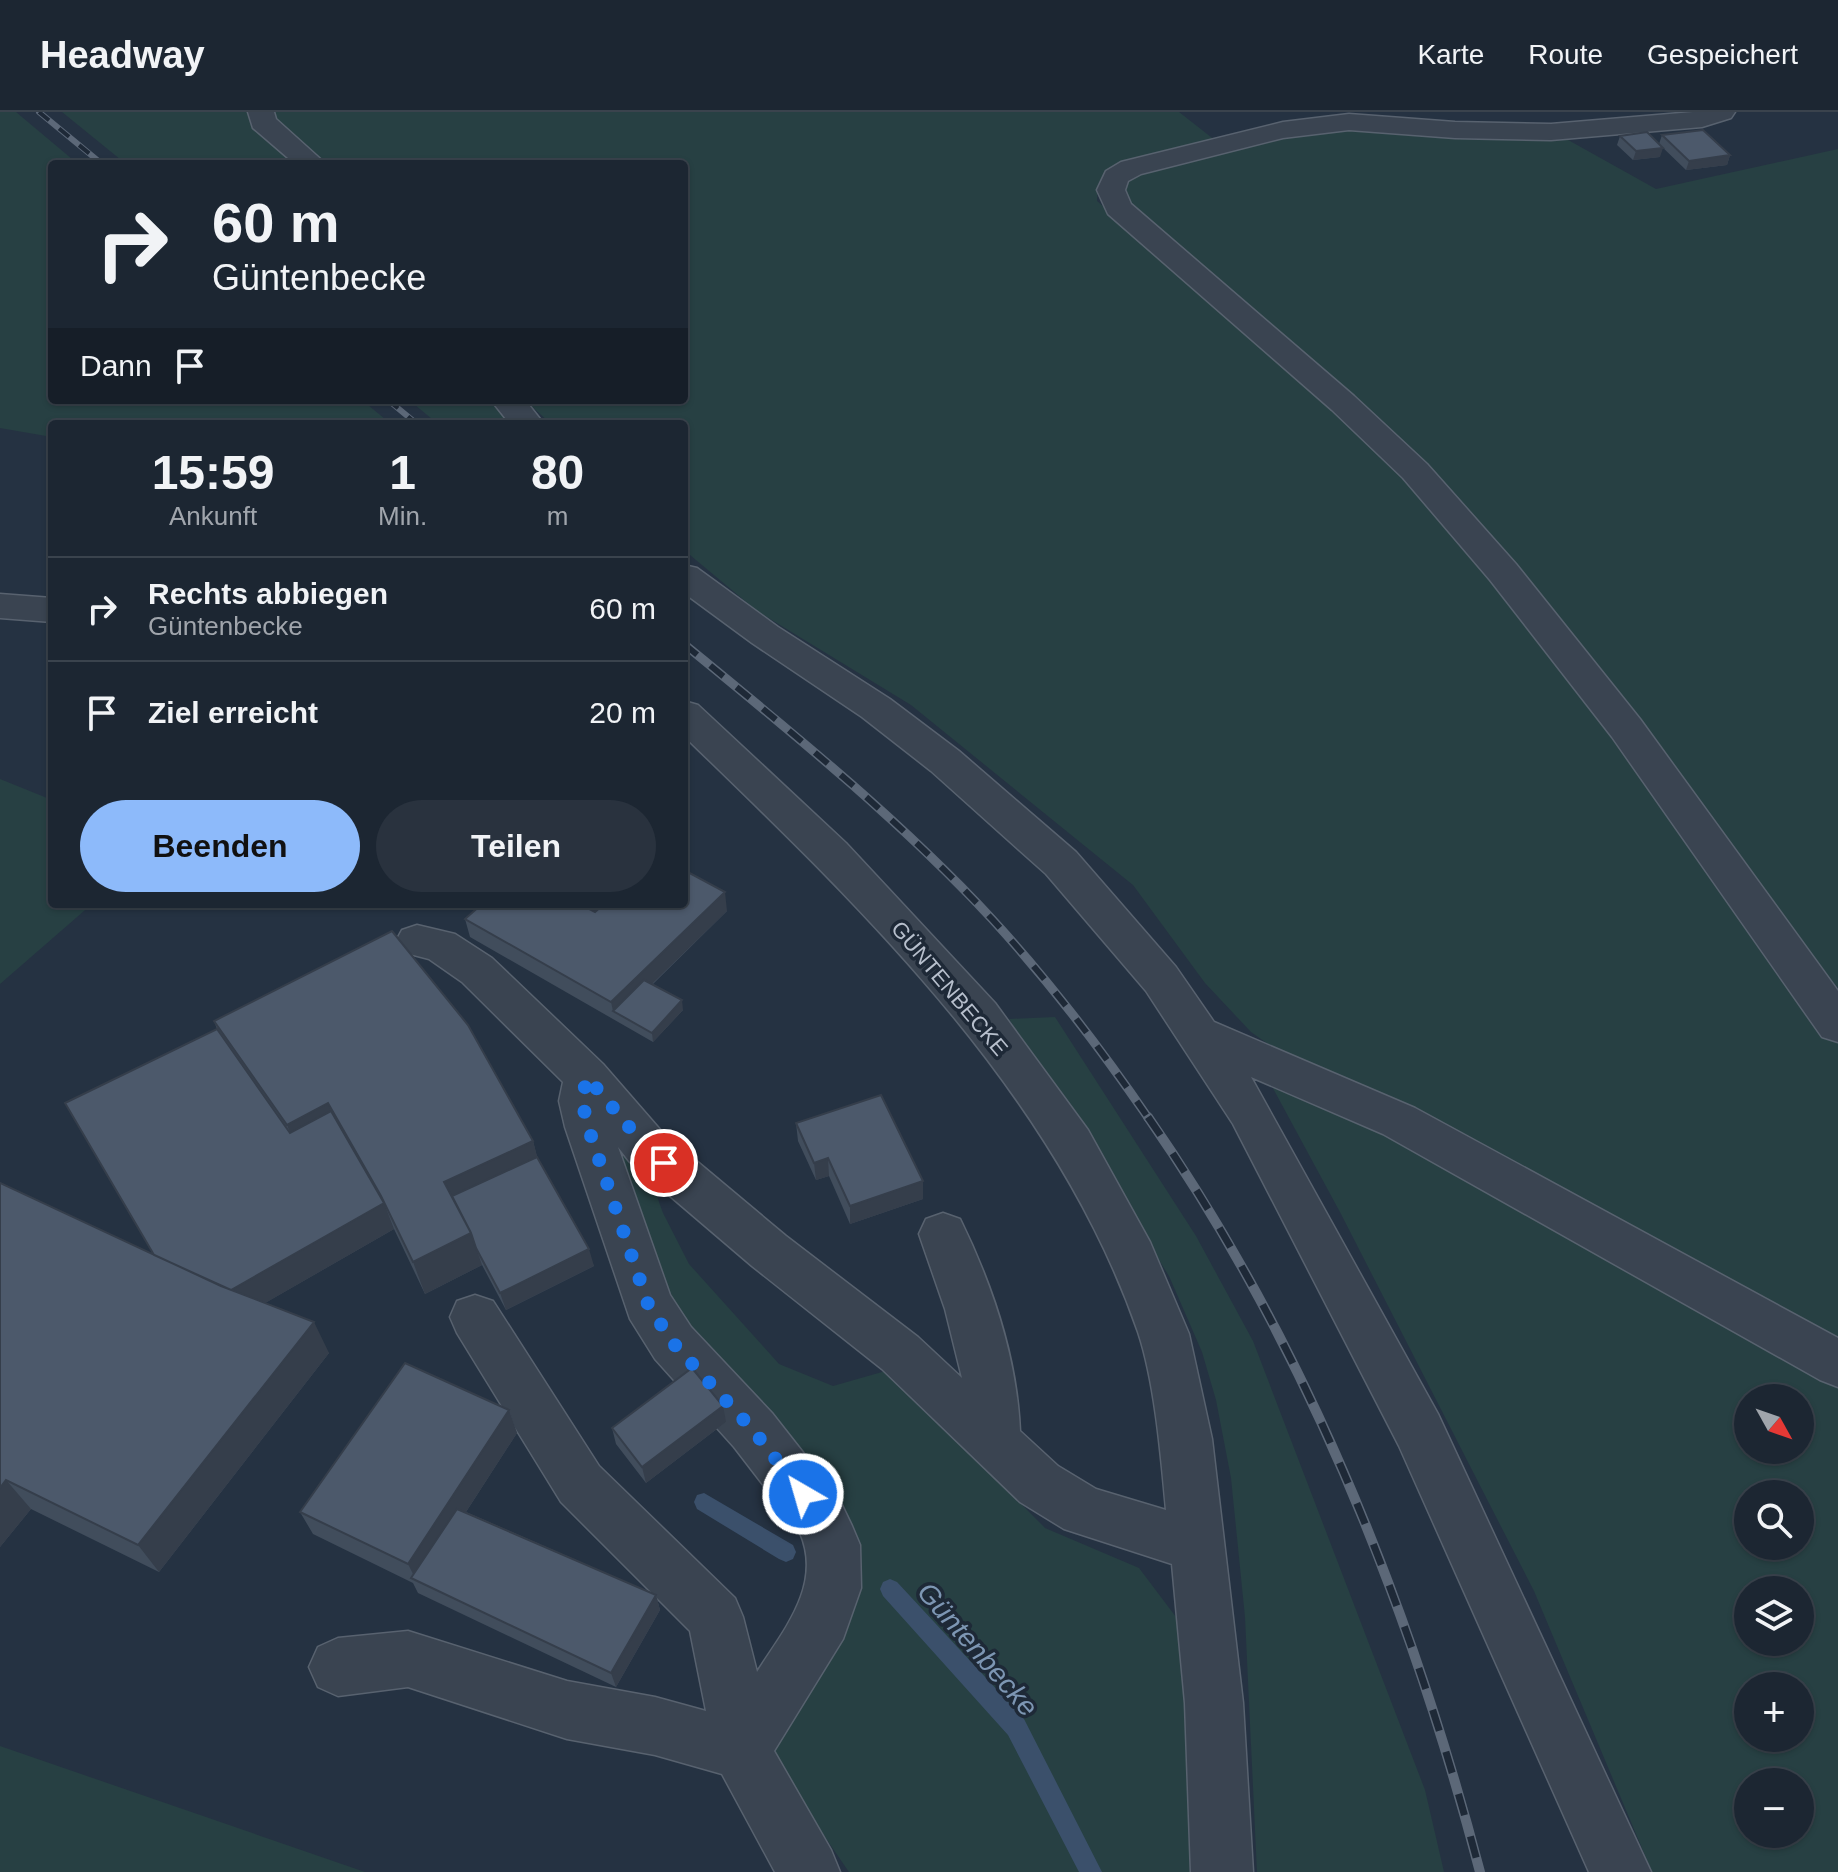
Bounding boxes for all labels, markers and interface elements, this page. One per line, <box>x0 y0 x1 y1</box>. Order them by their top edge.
text: Headway <box>40 34 205 76</box>
text: Karte <box>1417 39 1484 70</box>
text: Route <box>1528 39 1603 70</box>
text: Gespeichert <box>1647 39 1798 70</box>
text: 60 m <box>212 191 340 254</box>
icon: right <box>80 192 184 296</box>
text: Güntenbecke <box>212 257 426 298</box>
icon: arrive <box>168 344 212 388</box>
text: Dann <box>80 349 152 382</box>
text: 15:59 <box>152 446 274 499</box>
text: 1 <box>389 446 416 499</box>
text: 80 <box>531 446 584 499</box>
text: Ankunft <box>169 501 257 531</box>
text: Min. <box>378 501 427 531</box>
text: m <box>547 501 568 531</box>
text: Rechts abbiegen <box>148 577 388 610</box>
icon: right <box>80 587 124 631</box>
text: 60 m <box>589 592 656 625</box>
text: Güntenbecke <box>148 611 303 641</box>
icon: arrive <box>80 691 124 735</box>
text: Ziel erreicht <box>148 696 318 729</box>
text: 20 m <box>589 696 656 729</box>
button: Beenden <box>80 800 360 892</box>
button: Teilen <box>376 800 656 892</box>
street label: GÜNTENBECKE <box>886 916 1013 1061</box>
pin <box>630 1129 698 1197</box>
icon: arrive <box>642 1141 686 1185</box>
north arrow <box>1734 1384 1814 1464</box>
map controls <box>1734 1384 1814 1848</box>
position arrow <box>761 1452 845 1536</box>
button: search <box>1734 1480 1814 1560</box>
water label: Güntenbecke <box>911 1576 1044 1722</box>
button: layers <box>1734 1576 1814 1656</box>
button: + <box>1734 1672 1814 1752</box>
button: − <box>1734 1768 1814 1848</box>

